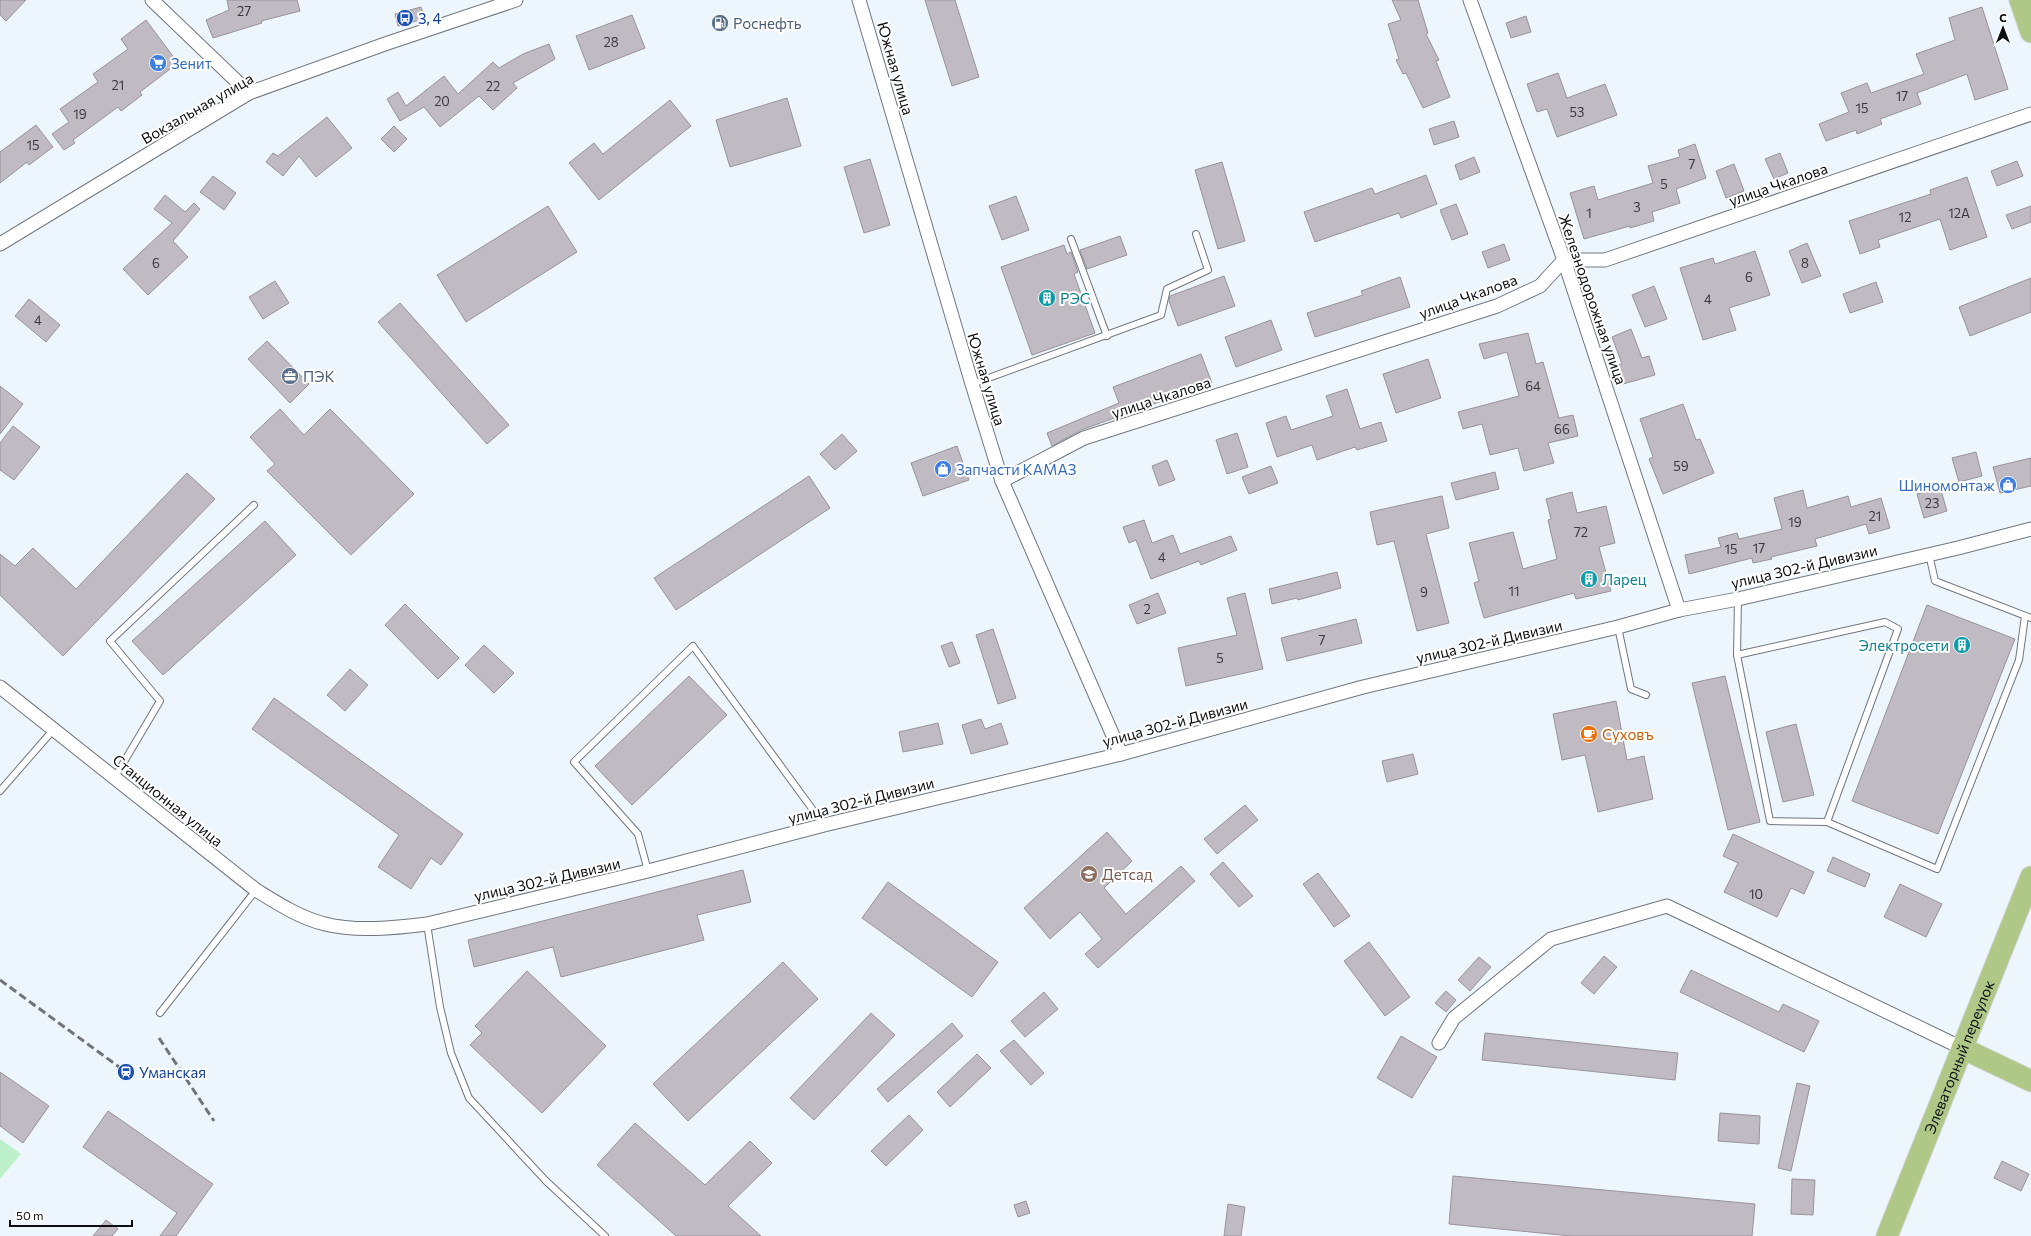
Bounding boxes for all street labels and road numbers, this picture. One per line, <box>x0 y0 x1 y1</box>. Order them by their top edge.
street label: Южная улица <box>874 19 918 117</box>
street label: Вокзальная улица <box>138 69 256 147</box>
street label: улица Чкалова <box>1726 159 1830 209</box>
street label: Железнодорожная улица <box>1555 211 1631 387</box>
street label: улица Чкалова <box>1416 270 1520 322</box>
street label: Южная улица <box>964 330 1010 428</box>
street label: улица Чкалова <box>1109 372 1213 422</box>
street label: улица 302-й Дивизии <box>1729 540 1879 592</box>
street label: улица 302-й Дивизии <box>1414 615 1564 667</box>
street label: улица 302-й Дивизии <box>1100 694 1250 750</box>
street label: Станционная улица <box>109 750 227 850</box>
street label: улица 302-й Дивизии <box>786 773 936 827</box>
street label: улица 302-й Дивизии <box>472 853 622 905</box>
street label: Элеваторный переулок <box>1920 977 1998 1136</box>

